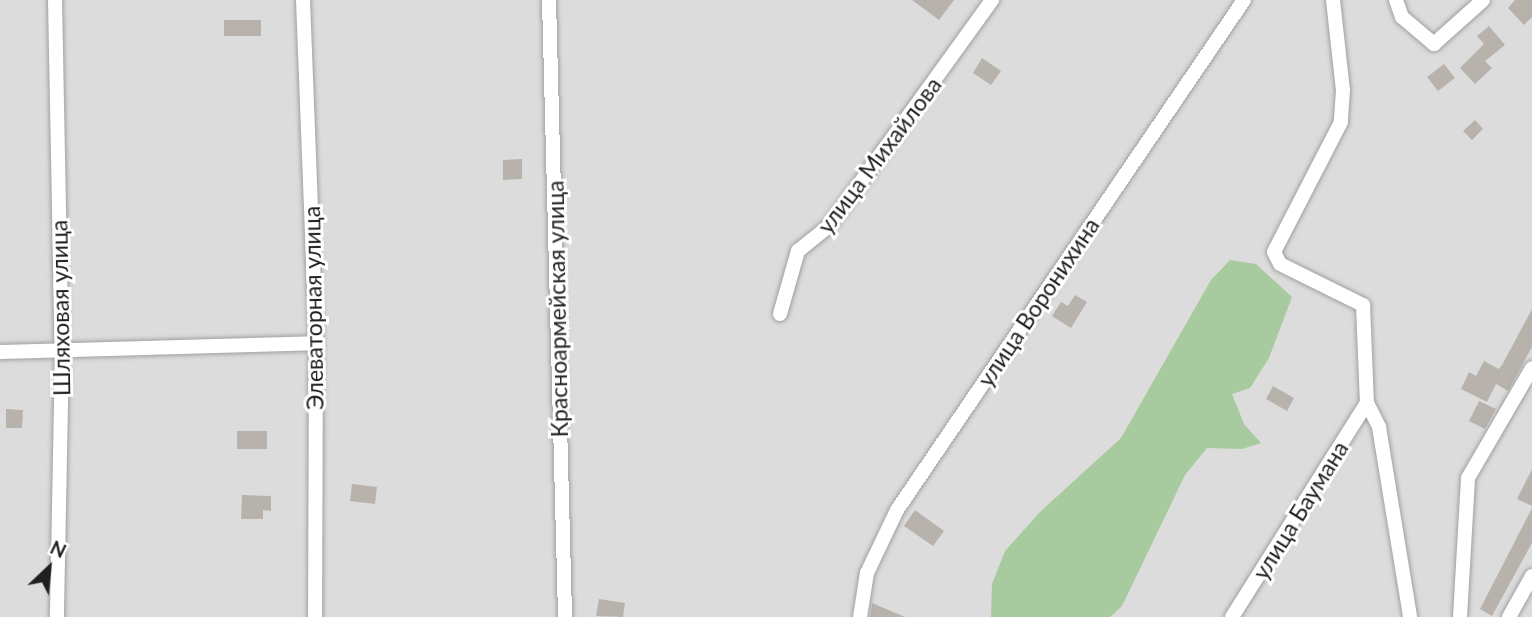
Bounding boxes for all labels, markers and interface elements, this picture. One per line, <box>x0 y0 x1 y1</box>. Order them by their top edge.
street label: улица Михайлова <box>811 71 947 239</box>
street label: Красноармейская улица <box>541 180 573 438</box>
street label: Элеваторная улица <box>297 206 329 410</box>
street label: улица Воронихина <box>971 212 1105 392</box>
street label: Шляховая улица <box>45 220 75 396</box>
street label: улица Баумана <box>1246 436 1354 584</box>
north arrow <box>14 533 84 603</box>
text: N <box>47 535 70 562</box>

